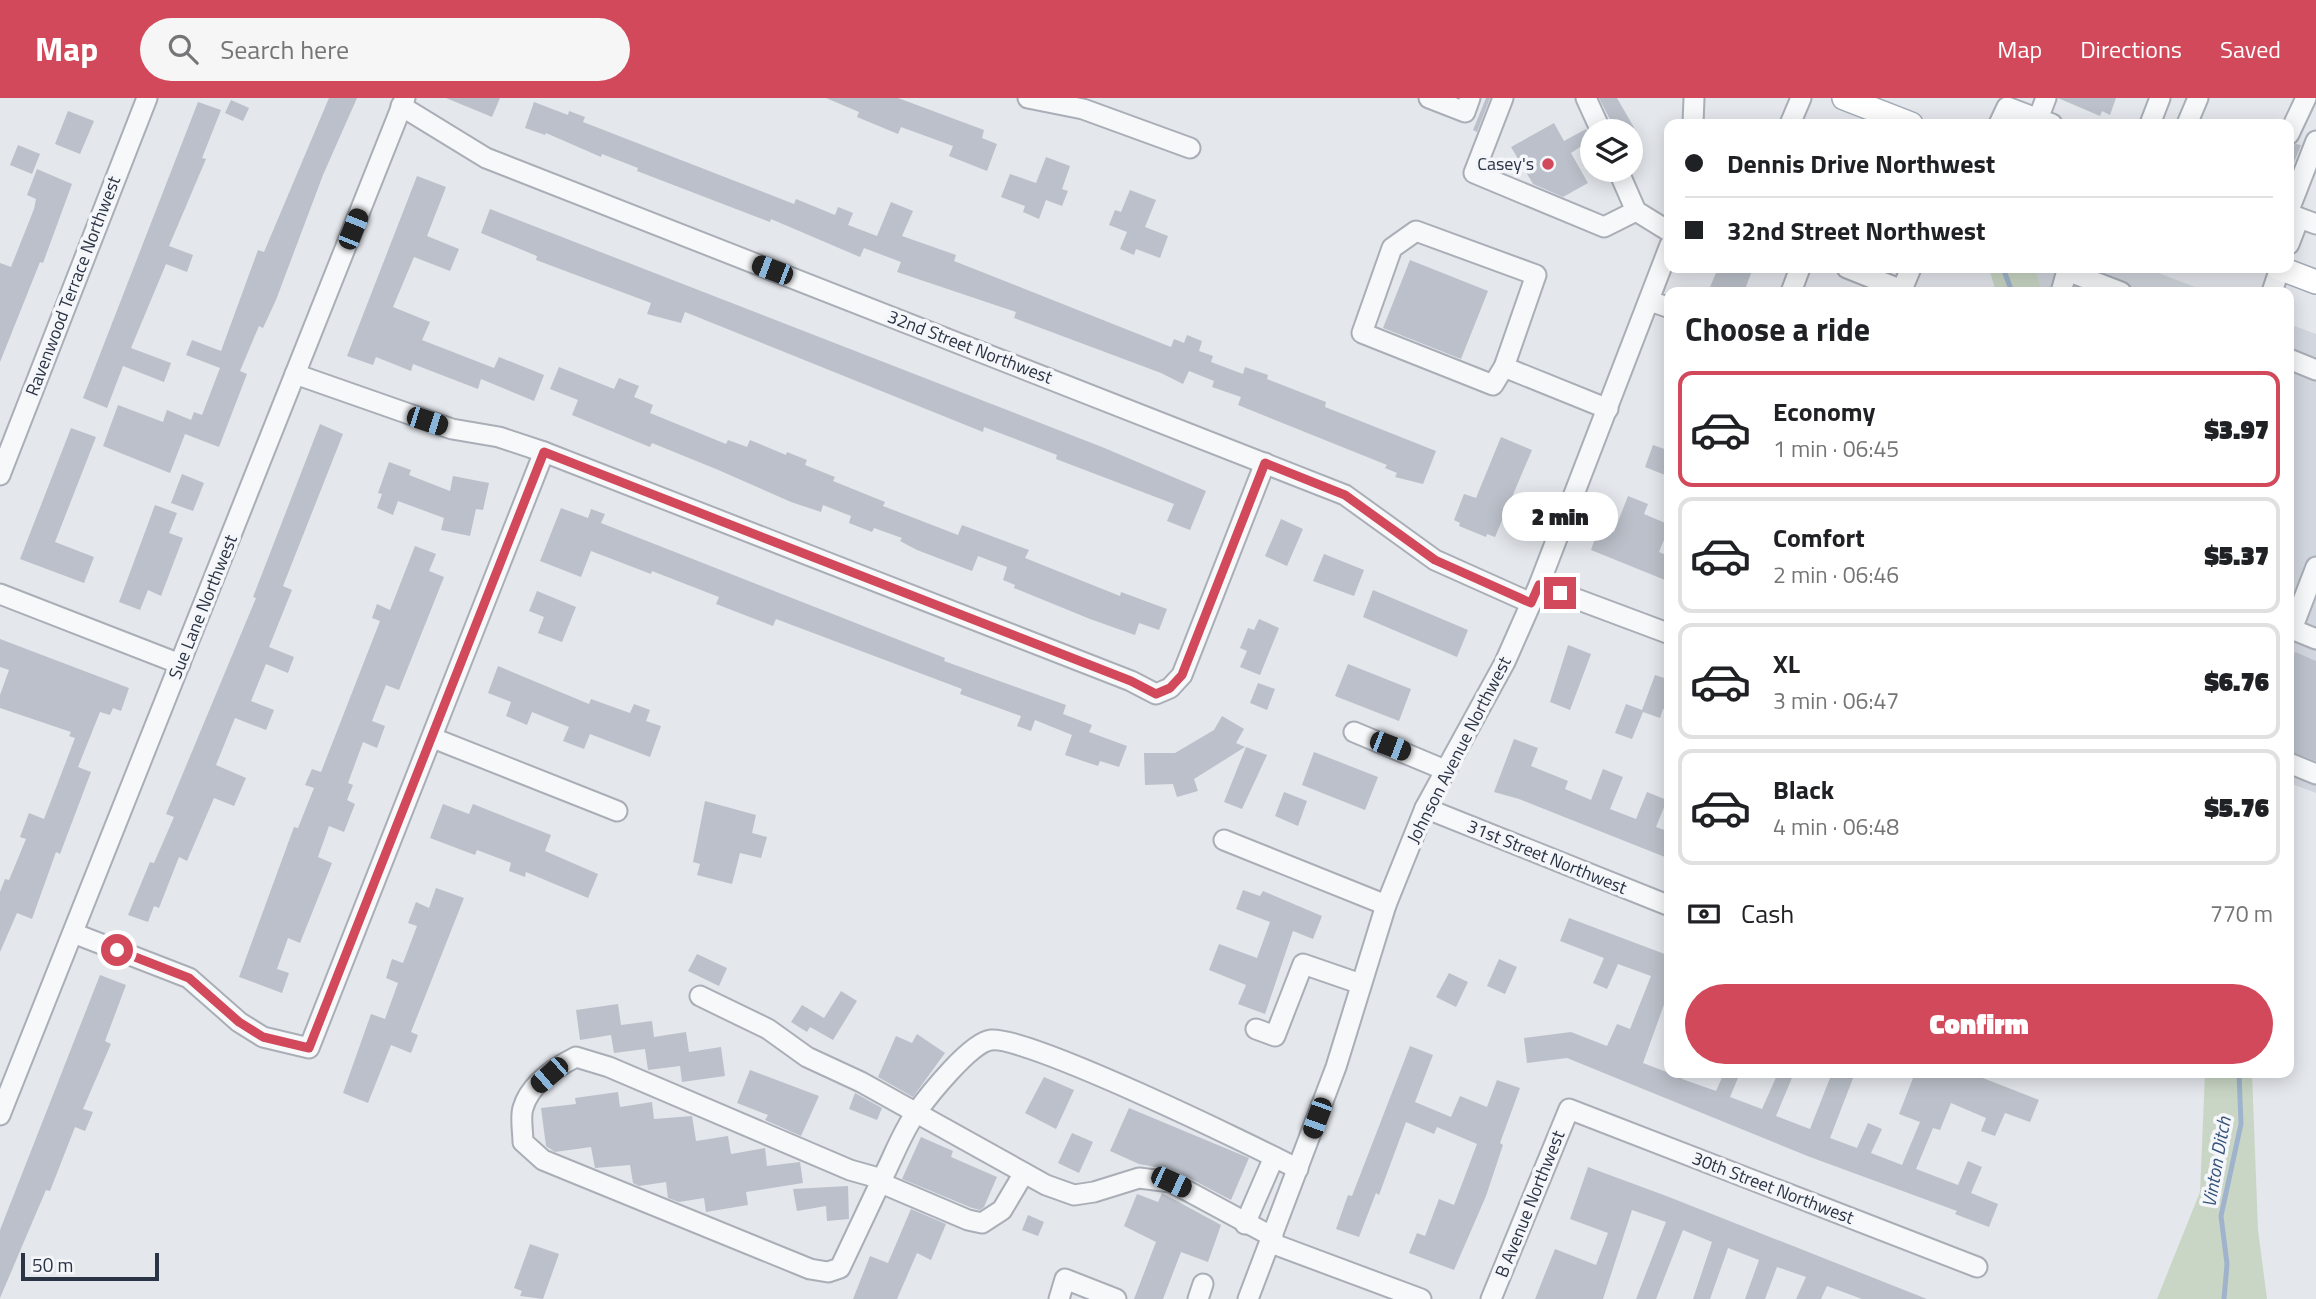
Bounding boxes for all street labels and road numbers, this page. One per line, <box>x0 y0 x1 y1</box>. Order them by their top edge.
street label: Ravenwood Terrace Northwest <box>18 171 127 400</box>
street label: 32nd Street Northwest <box>884 303 1057 391</box>
street label: Sue Lane Northwest <box>161 530 244 683</box>
street label: Johnson Avenue Northwest <box>1400 651 1518 848</box>
street label: 31st Street Northwest <box>1463 812 1632 901</box>
street label: B Avenue Northwest <box>1488 1126 1572 1281</box>
street label: 30th Street Northwest <box>1688 1144 1859 1231</box>

